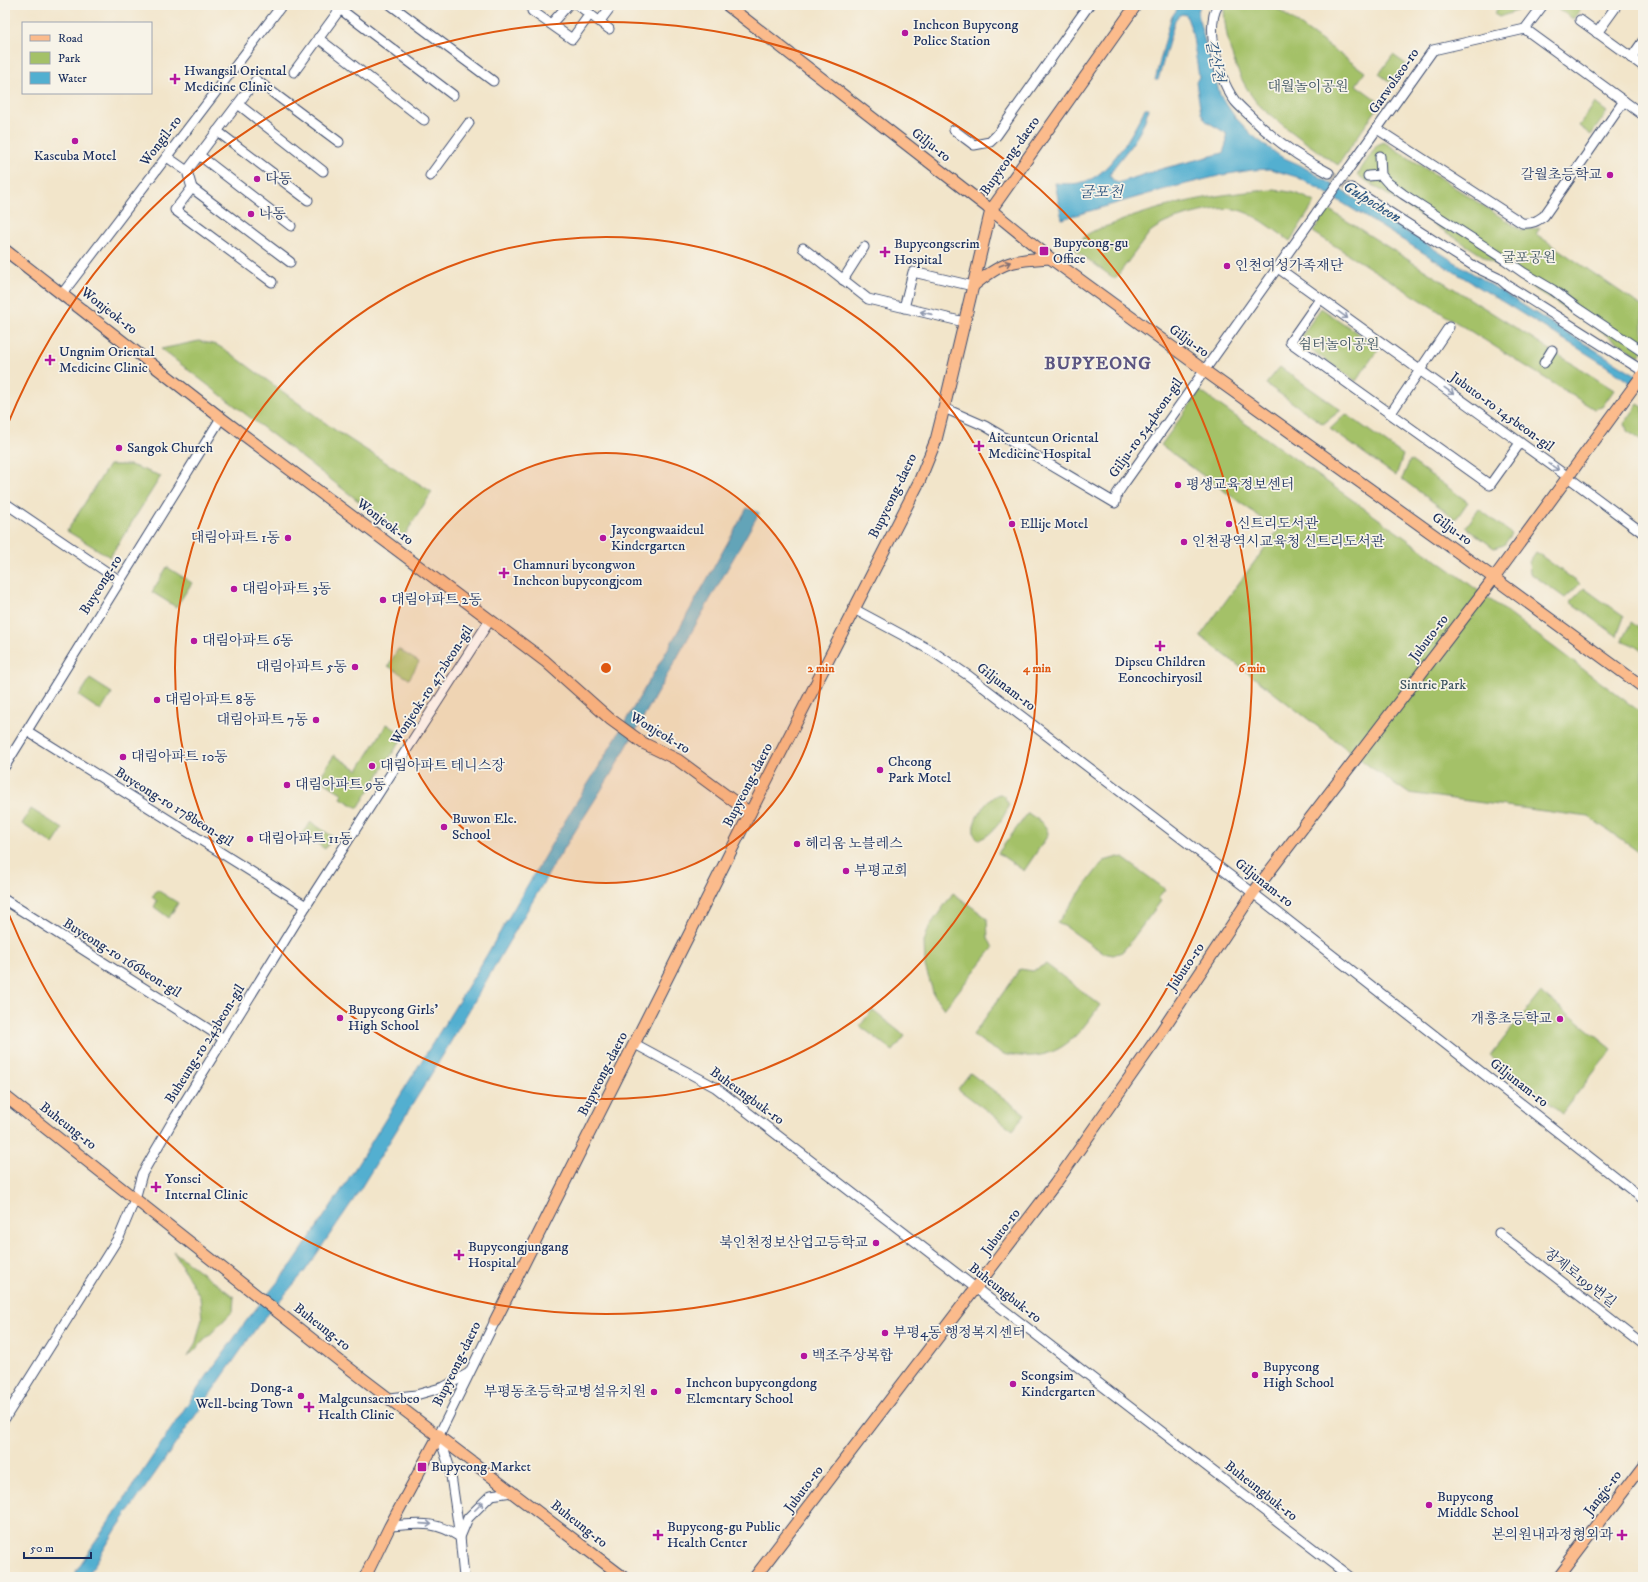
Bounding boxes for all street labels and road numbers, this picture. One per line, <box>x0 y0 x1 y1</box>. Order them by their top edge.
street label: Garwolseo-ro <box>1365 45 1423 117</box>
street label: Wongil-ro <box>136 112 186 171</box>
street label: Bupyeong-daero <box>976 113 1044 199</box>
street label: Gilju-ro <box>908 124 955 166</box>
street label: Wonjeok-ro <box>76 283 141 339</box>
street label: Gilju-ro <box>1165 320 1213 362</box>
street label: Jubuto-ro 145beon-gil <box>1445 367 1558 456</box>
street label: Gilju-ro 544beon-gil <box>1105 374 1188 481</box>
street label: Bupyeong-daero <box>865 450 921 542</box>
street label: Wonjeok-ro <box>352 494 417 549</box>
street label: Gilju-ro <box>1428 508 1476 550</box>
street label: Buyeong-ro <box>76 552 126 618</box>
street label: Jubuto-ro <box>1404 611 1453 667</box>
street label: Wonjeok-ro 472beon-gil <box>386 621 478 749</box>
street label: Giljunam-ro <box>973 659 1039 715</box>
street label: Wonjeok-ro <box>626 708 693 758</box>
street label: Bupyeong-daero <box>719 740 777 830</box>
street label: Buyeong-ro 178beon-gil <box>112 763 237 851</box>
street label: Giljunam-ro <box>1231 855 1297 912</box>
street label: Buyeong-ro 166beon-gil <box>59 914 185 1002</box>
street label: Jubuto-ro <box>1162 939 1209 996</box>
street label: Buheung-ro 243beon-gil <box>161 980 249 1107</box>
street label: Bupyeong-daero <box>574 1029 632 1119</box>
street label: Giljunam-ro <box>1486 1055 1552 1112</box>
street label: Buheungbuk-ro <box>706 1063 788 1129</box>
street label: Buheung-ro <box>36 1098 100 1154</box>
street label: Jubuto-ro <box>976 1205 1025 1261</box>
street label: 장제로199번길 <box>1540 1244 1620 1312</box>
street label: Buheungbuk-ro <box>965 1259 1045 1327</box>
street label: Buheung-ro <box>290 1299 354 1355</box>
street label: Bupyeong-daero <box>429 1318 485 1410</box>
street label: Buheungbuk-ro <box>1221 1457 1301 1525</box>
street label: Jubuto-ro <box>779 1462 828 1518</box>
street label: Jangje-ro <box>1579 1467 1626 1521</box>
street label: Buheung-ro <box>547 1496 611 1552</box>

